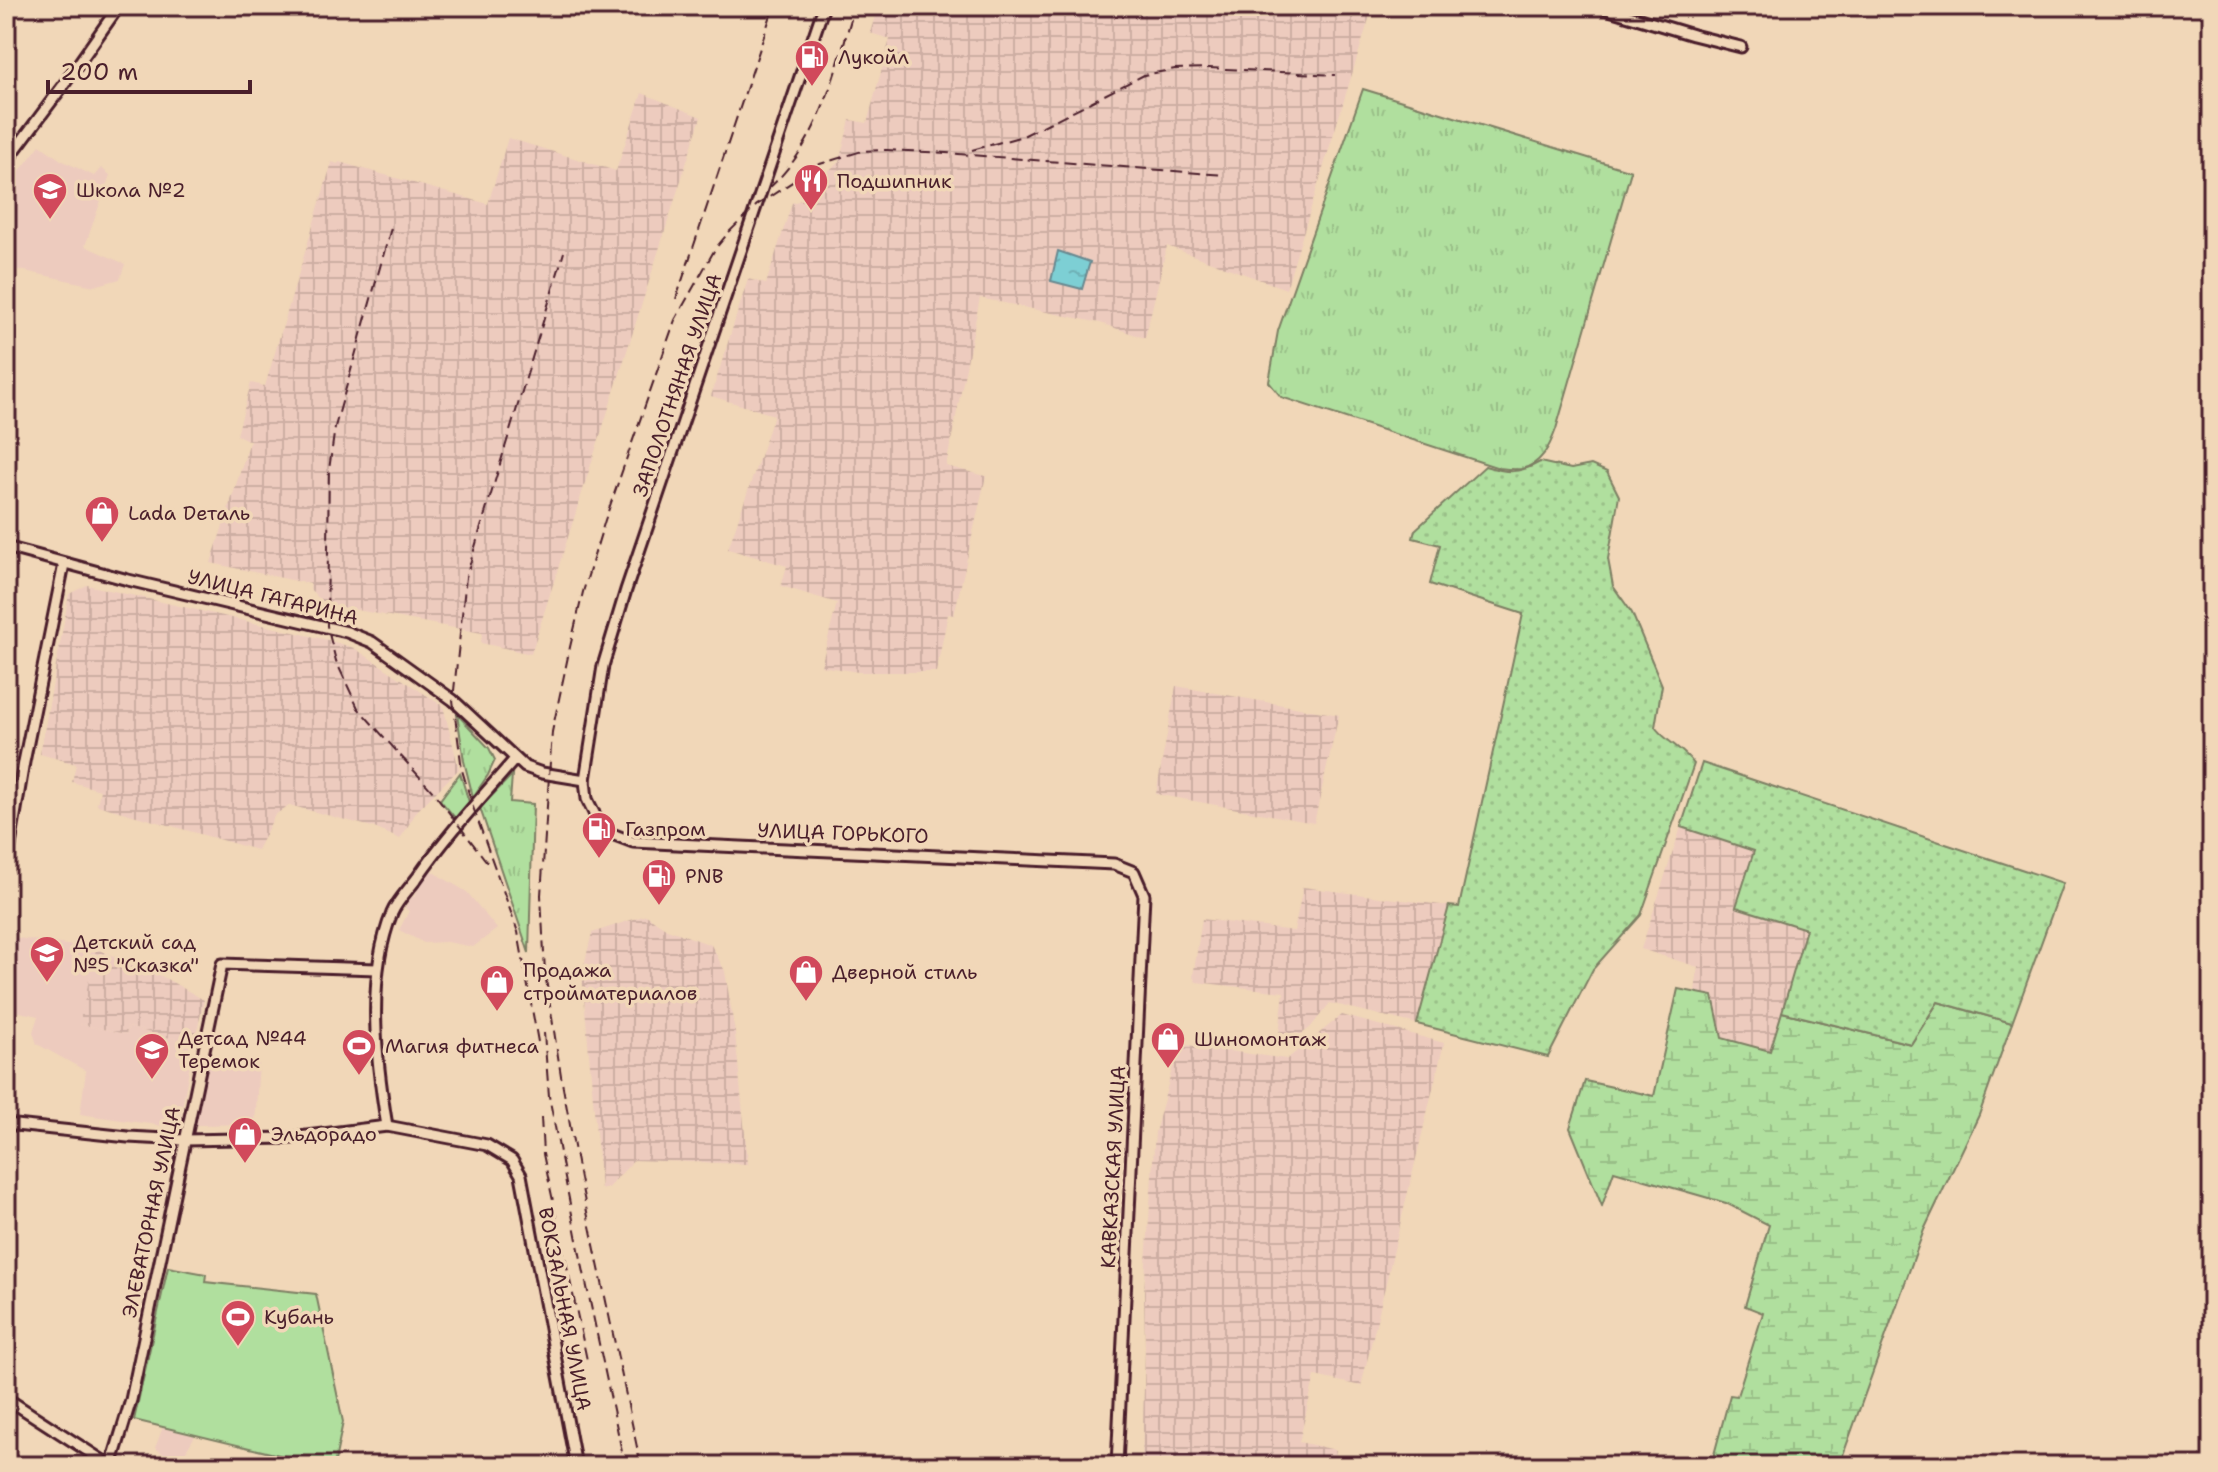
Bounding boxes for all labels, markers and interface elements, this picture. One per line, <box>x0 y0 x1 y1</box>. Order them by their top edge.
fuel station icon: Лукойл <box>793 38 831 88</box>
scale bar <box>48 44 250 94</box>
place label: Лукойл <box>838 44 909 70</box>
text: 200 m <box>60 56 138 88</box>
restaurant icon: Подшипник <box>792 162 830 212</box>
place label: Подшипник <box>837 168 952 194</box>
school or university icon: Школа №2 <box>31 171 69 221</box>
place label: Школа №2 <box>76 177 186 203</box>
street label: ЗАПОЛОТНЯНАЯ УЛИЦА <box>627 270 727 500</box>
shop icon: Lada Dеталь <box>83 494 121 544</box>
place label: Lada Dеталь <box>128 500 250 526</box>
street label: УЛИЦА ГАГАРИНА <box>185 563 361 631</box>
fuel station icon: Газпром <box>580 810 618 860</box>
place label: Газпром <box>625 816 706 842</box>
street label: УЛИЦА ГОРЬКОГО <box>757 817 929 849</box>
fuel station icon: PNB <box>640 857 678 907</box>
place label: PNB <box>685 863 723 889</box>
place label: Детский сад №5 "Сказка" <box>73 929 199 978</box>
school or university icon: Детский сад №5 "Сказка" <box>28 934 66 984</box>
shop icon: Дверной стиль <box>787 953 825 1003</box>
place label: Продажа стройматериалов <box>523 957 697 1006</box>
place label: Дверной стиль <box>832 959 978 985</box>
shop icon: Продажа стройматериалов <box>478 963 516 1013</box>
shop icon: Шиномонтаж <box>1149 1020 1187 1070</box>
place label: Детсад №44 Теремок <box>178 1025 307 1074</box>
place label: Шиномонтаж <box>1194 1026 1326 1052</box>
sports icon: Магия фитнеса <box>340 1027 378 1077</box>
school or university icon: Детсад №44 Теремок <box>133 1031 171 1081</box>
place label: Магия фитнеса <box>385 1033 540 1059</box>
street label: КАВКАЗСКАЯ УЛИЦА <box>1095 1065 1131 1269</box>
street label: ЭЛЕВАТОРНАЯ УЛИЦА <box>116 1104 186 1320</box>
shop icon: Эльдорадо <box>226 1115 264 1165</box>
place label: Эльдорадо <box>271 1121 377 1147</box>
street label: ВОКЗАЛЬНАЯ УЛИЦА <box>533 1205 597 1413</box>
sports icon: Кубань <box>219 1298 257 1348</box>
place label: Кубань <box>264 1304 334 1330</box>

